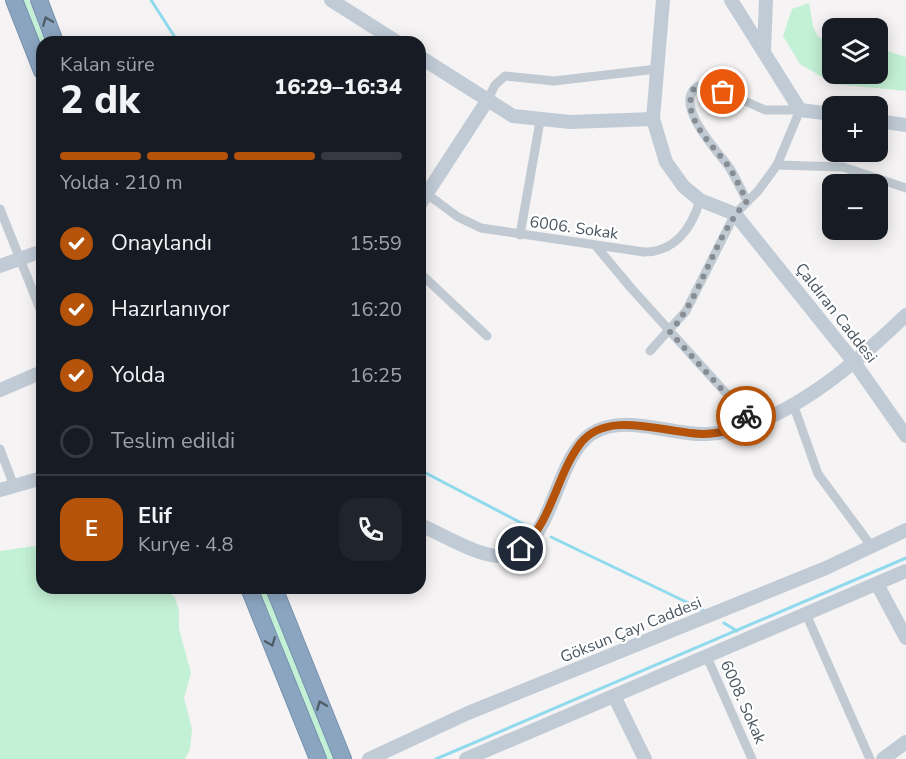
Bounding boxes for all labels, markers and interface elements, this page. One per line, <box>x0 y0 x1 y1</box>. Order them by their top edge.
one-way arrow <box>42 16 54 27</box>
map controls <box>822 18 888 240</box>
button: layers <box>822 18 888 84</box>
text: Kalan süre <box>60 51 155 78</box>
pin <box>697 66 748 117</box>
text: 16:29–16:34 <box>274 72 402 102</box>
text: 2 dk <box>60 74 140 127</box>
icon: bag <box>706 75 739 108</box>
button: + <box>822 96 888 162</box>
text: Yolda · 210 m <box>60 169 183 196</box>
button: − <box>822 174 888 240</box>
street label: 6006. Sokak <box>528 211 621 245</box>
icon: check <box>60 227 93 260</box>
text: Onaylandı <box>111 228 212 258</box>
text: 15:59 <box>349 230 402 257</box>
street label: Çaldıran Caddesi <box>790 258 882 368</box>
icon: check <box>60 293 93 326</box>
text: Hazırlanıyor <box>111 294 230 324</box>
text: 16:20 <box>349 296 402 323</box>
icon: check <box>60 359 93 392</box>
text: Yolda <box>111 360 166 390</box>
text: 16:25 <box>349 362 402 389</box>
courier <box>716 386 776 446</box>
icon: bike <box>730 400 763 433</box>
text: Teslim edildi <box>111 426 235 456</box>
button: phone <box>339 498 402 561</box>
text: Elif <box>138 501 172 531</box>
text: E <box>85 514 98 544</box>
pin <box>495 523 546 574</box>
text: Kurye · 4.8 <box>138 531 233 558</box>
icon: home <box>504 532 537 565</box>
street label: Göksun Çayı Caddesi <box>557 592 705 668</box>
one-way arrow <box>264 636 276 647</box>
street label: 6008. Sokak <box>715 657 772 748</box>
one-way arrow <box>316 700 328 711</box>

